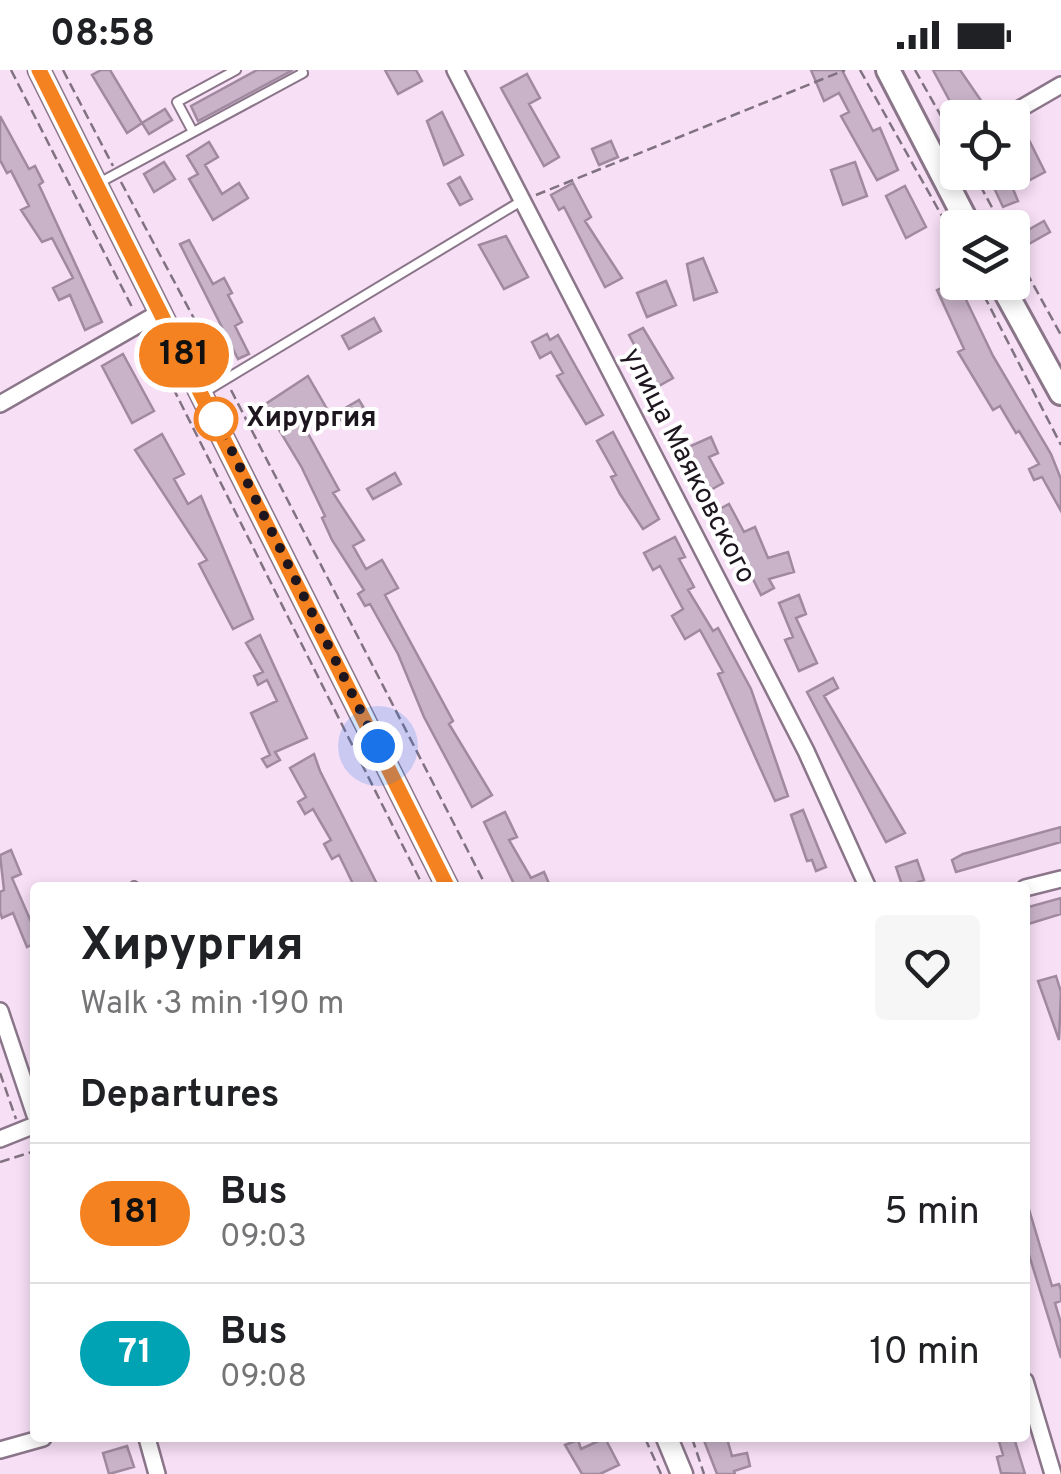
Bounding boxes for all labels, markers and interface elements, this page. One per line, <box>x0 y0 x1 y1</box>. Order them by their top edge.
text: 08:58 <box>50 11 155 60</box>
map controls <box>940 100 1030 300</box>
button: locate <box>940 100 1030 190</box>
button: layers <box>940 210 1030 300</box>
line badge: 181 <box>126 322 242 388</box>
text: 181 <box>159 333 209 377</box>
street label: улица Маяковского <box>613 342 763 590</box>
marker: Хирургия <box>195 398 237 440</box>
place label: Хирургия <box>246 401 377 437</box>
your location <box>353 721 403 771</box>
button: heart <box>875 915 980 1020</box>
text: Хирургия <box>80 917 304 977</box>
text: Walk · 3 min · 190 m <box>80 985 344 1025</box>
text: Departures <box>80 1072 280 1121</box>
text: Bus <box>220 1169 287 1218</box>
text: 5 min <box>884 1189 980 1238</box>
text: 181 <box>110 1191 160 1235</box>
text: 09:03 <box>220 1218 307 1258</box>
text: Bus <box>220 1309 287 1358</box>
text: 10 min <box>869 1329 980 1378</box>
text: 71 <box>118 1331 152 1375</box>
text: 09:08 <box>220 1358 307 1398</box>

